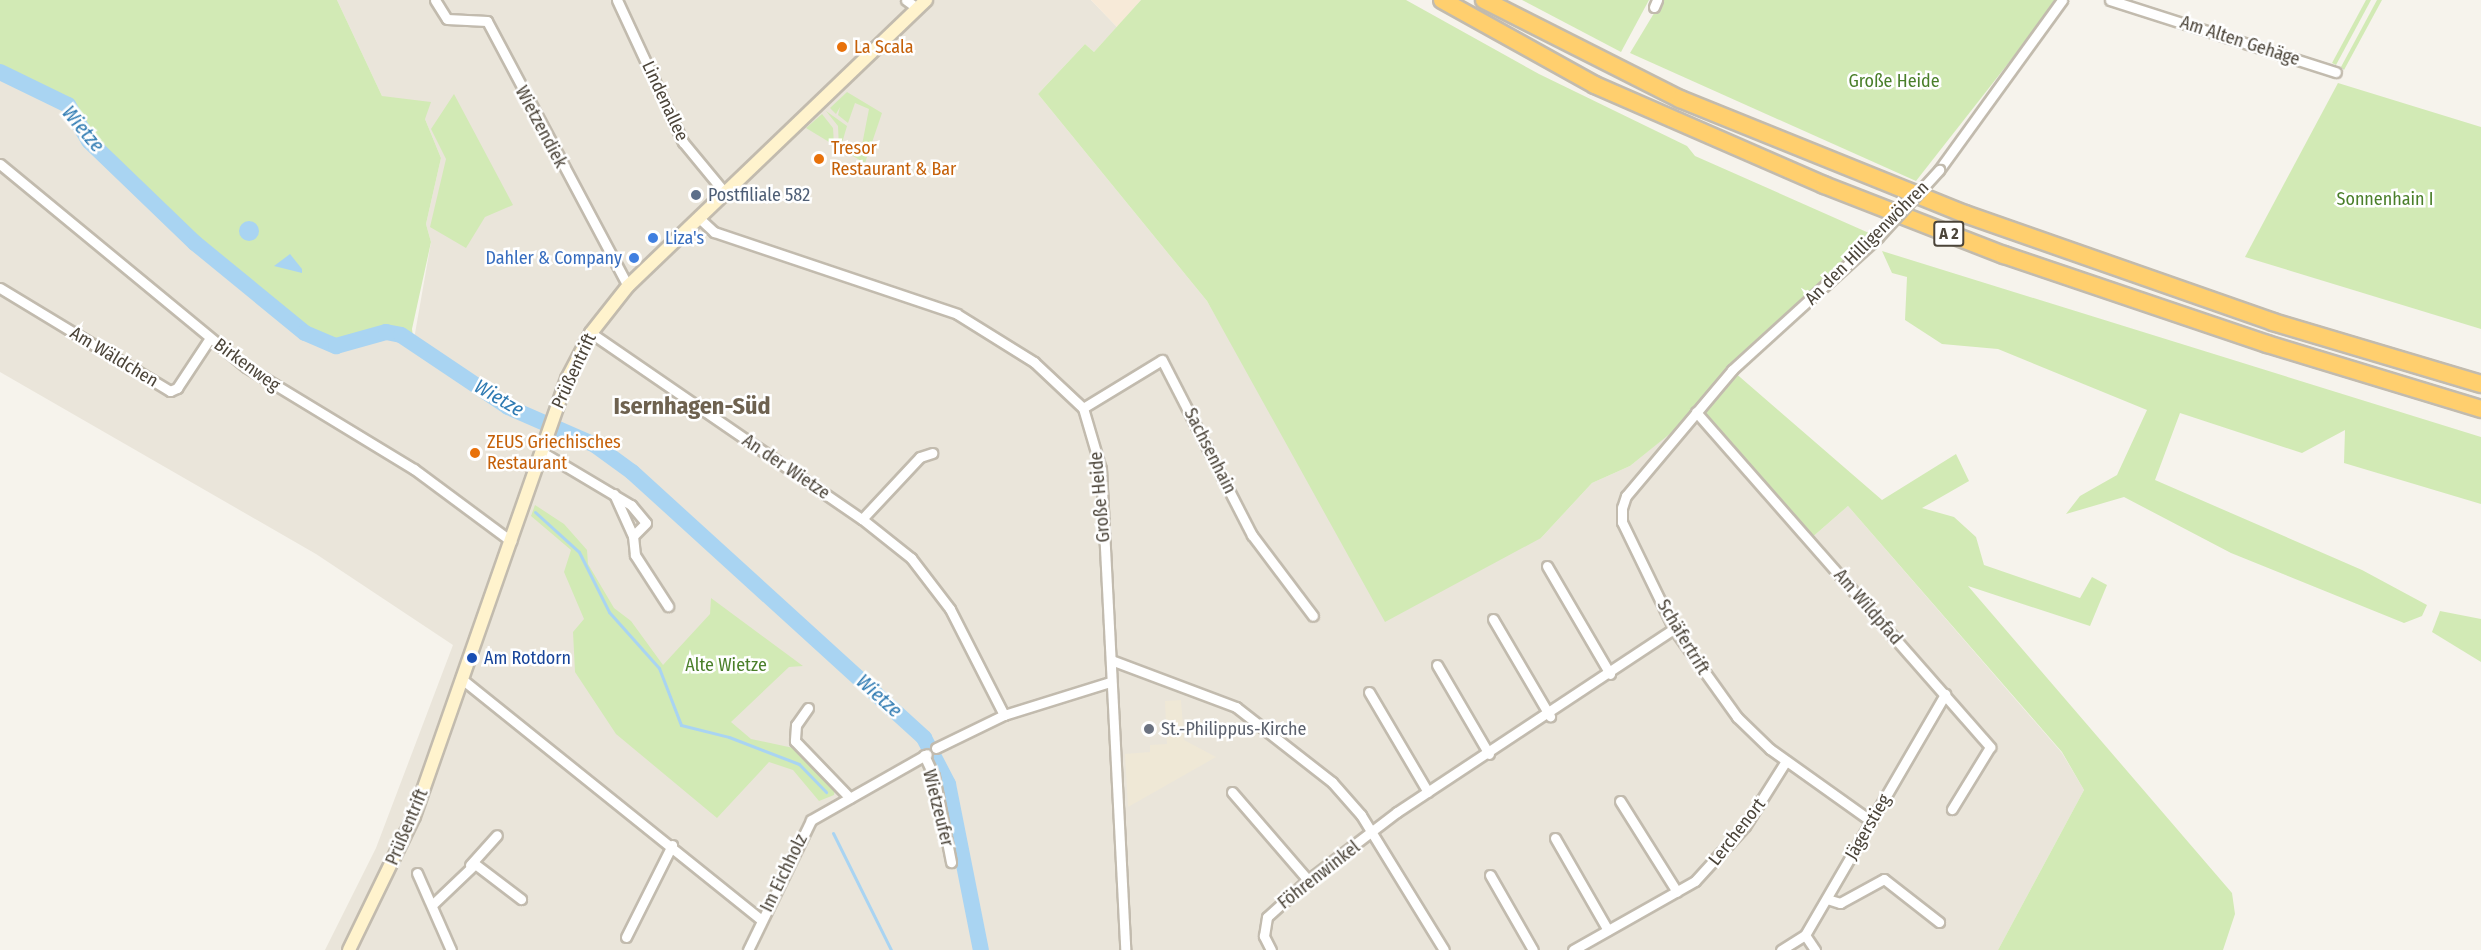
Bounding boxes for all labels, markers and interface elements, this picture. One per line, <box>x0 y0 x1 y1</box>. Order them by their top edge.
street label: Am Alten Gehäge <box>2178 12 2302 70</box>
place label: La Scala <box>854 36 913 58</box>
marker: La Scala <box>835 40 849 54</box>
street label: Lindenallee <box>637 58 693 144</box>
park label: Große Heide <box>1848 70 1940 92</box>
street label: Wietzendiek <box>510 82 572 172</box>
water label: Wietze <box>57 101 109 157</box>
place label: Tresor Restaurant & Bar <box>831 138 956 180</box>
marker: Tresor Restaurant & Bar <box>812 152 826 166</box>
street label: An den Hilligenwöhren <box>1801 177 1933 309</box>
place label: Postfiliale 582 <box>708 184 810 206</box>
marker: Postfiliale 582 <box>689 188 703 202</box>
park label: Sonnenhain I <box>2336 188 2434 210</box>
road number: A 2 <box>1932 221 1966 247</box>
place label: Liza's <box>665 227 704 249</box>
marker: Liza's <box>646 231 660 245</box>
place label: Dahler & Company <box>485 247 622 269</box>
marker: Dahler & Company <box>627 251 641 265</box>
street label: Am Wäldchen <box>66 322 162 392</box>
street label: Prüßentrift <box>547 330 601 412</box>
street label: Birkenweg <box>210 334 284 396</box>
water label: Wietze <box>470 374 528 422</box>
district label: Isernhagen-Süd <box>613 393 771 421</box>
street label: Sachsenhain <box>1179 405 1241 497</box>
street label: An der Wietze <box>738 430 834 504</box>
place label: ZEUS Griechisches Restaurant <box>487 432 621 474</box>
marker: ZEUS Griechisches Restaurant <box>468 446 482 460</box>
street label: Große Heide <box>1085 451 1115 543</box>
street label: Am Wildpfad <box>1829 565 1907 649</box>
street label: Schäfertrift <box>1652 596 1714 678</box>
place label: Am Rotdorn <box>484 647 571 669</box>
marker: Am Rotdorn <box>465 651 479 665</box>
park label: Alte Wietze <box>685 654 767 676</box>
water label: Wietze <box>851 669 907 723</box>
place label: St.-Philippus-Kirche <box>1161 718 1306 740</box>
marker: St.-Philippus-Kirche <box>1142 722 1156 736</box>
street label: Wietzeufer <box>918 767 958 849</box>
street label: Prüßentrift <box>381 786 433 868</box>
street label: Jägerstieg <box>1841 790 1895 864</box>
street label: Lerchenort <box>1704 794 1770 870</box>
street label: Im Eichholz <box>756 831 812 915</box>
street label: Föhrenwinkel <box>1274 836 1364 914</box>

